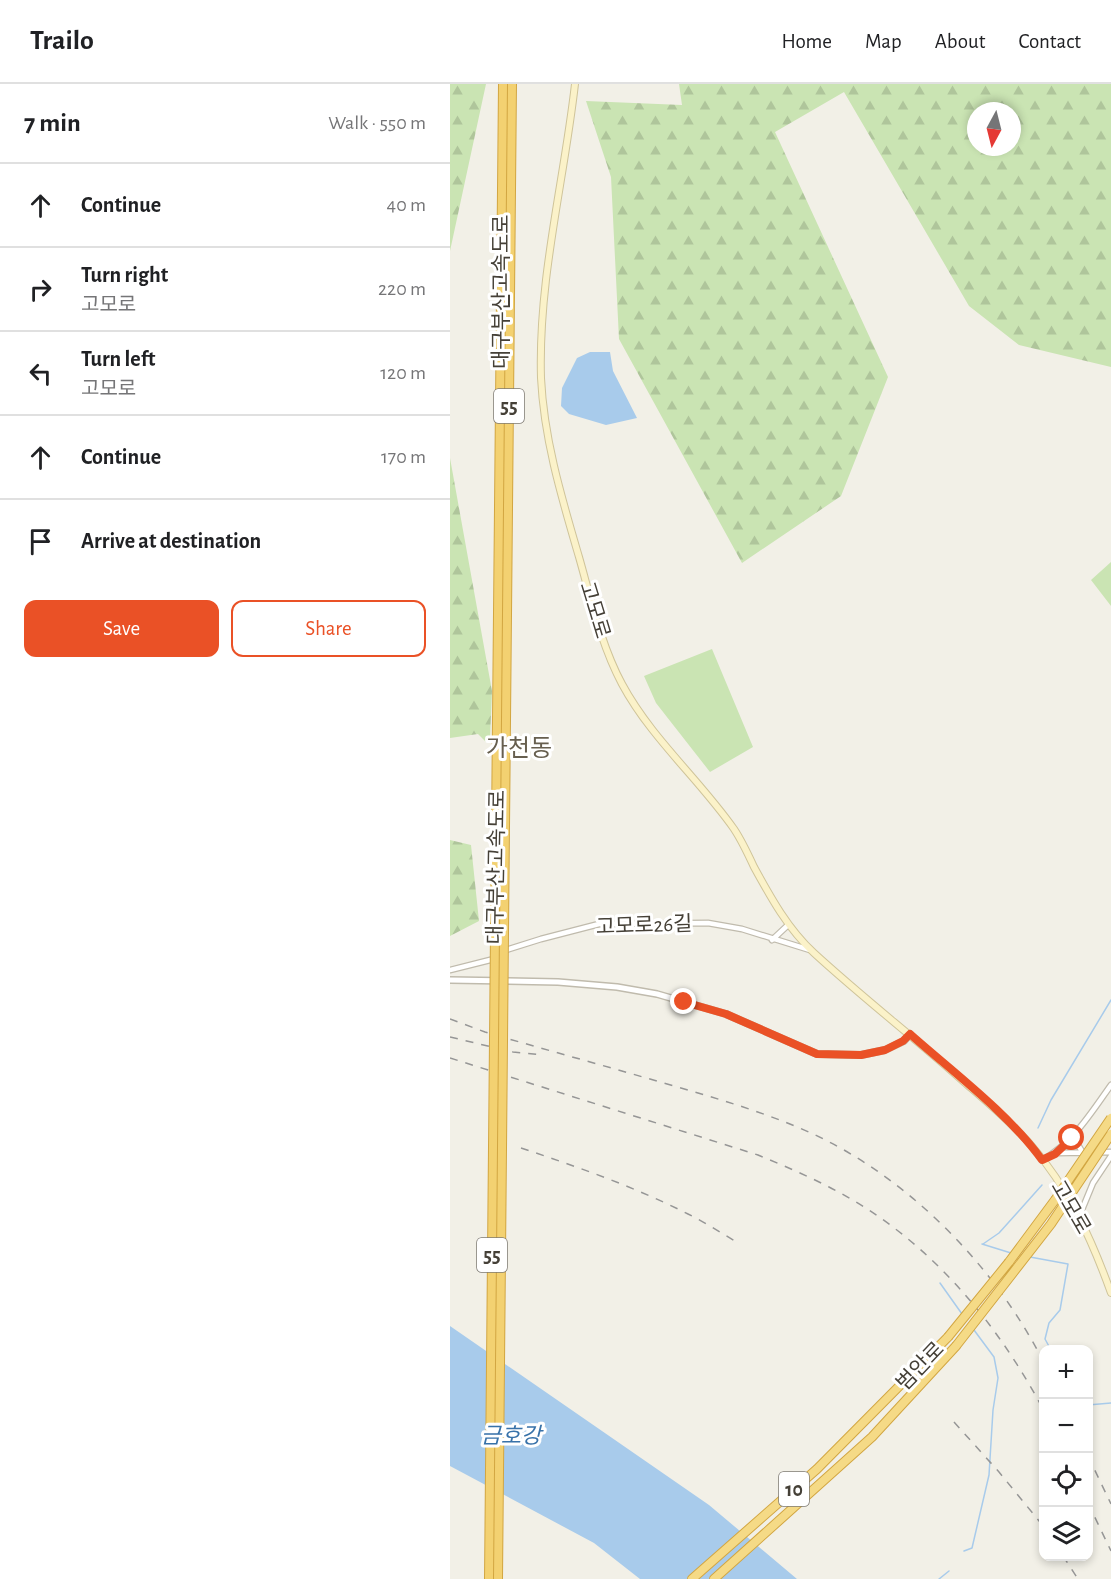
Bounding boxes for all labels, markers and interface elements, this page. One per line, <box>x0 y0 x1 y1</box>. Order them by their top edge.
text: Trailo <box>30 27 94 55</box>
text: Home <box>781 31 832 52</box>
text: Map <box>865 31 902 52</box>
text: About <box>935 31 985 52</box>
text: Contact <box>1018 31 1081 52</box>
north arrow <box>967 102 1021 156</box>
text: 7 min <box>24 110 81 136</box>
text: Walk · 550 m <box>328 113 426 133</box>
icon: ahead <box>24 189 57 222</box>
text: Continue <box>81 194 161 216</box>
text: 40 m <box>387 195 426 215</box>
street label: 대구부산고속도로 <box>490 215 512 369</box>
text: Turn right <box>81 264 168 286</box>
icon: right <box>24 273 57 306</box>
text: 220 m <box>378 279 426 299</box>
text: 고모로 <box>81 295 136 315</box>
text: Turn left <box>81 348 155 370</box>
icon: left <box>24 357 57 390</box>
text: 120 m <box>380 363 426 383</box>
text: 고모로 <box>81 379 136 399</box>
road number: 55 <box>494 389 524 423</box>
icon: ahead <box>24 441 57 474</box>
text: Continue <box>81 446 161 468</box>
text: 170 m <box>381 447 426 467</box>
icon: arrive <box>24 525 57 558</box>
text: Arrive at destination <box>81 530 261 552</box>
street label: 고모로 <box>576 579 613 641</box>
button: Save <box>24 600 219 657</box>
button: Share <box>231 600 426 657</box>
district label: 가천동 <box>486 736 552 761</box>
street label: 대구부산고속도로 <box>484 790 508 944</box>
street label: 고모로26길 <box>595 912 693 938</box>
route end <box>670 988 696 1014</box>
route start <box>1058 1124 1084 1150</box>
street label: 고모로 <box>1047 1177 1094 1238</box>
road number: 55 <box>477 1238 507 1272</box>
street label: 범안로 <box>892 1338 948 1394</box>
map controls <box>1039 1345 1093 1561</box>
button: + <box>1039 1345 1093 1399</box>
button: − <box>1039 1399 1093 1453</box>
water label: 금호강 <box>481 1424 544 1447</box>
button: locate <box>1039 1453 1093 1507</box>
road number: 10 <box>779 1472 809 1506</box>
button: layers <box>1039 1507 1093 1561</box>

